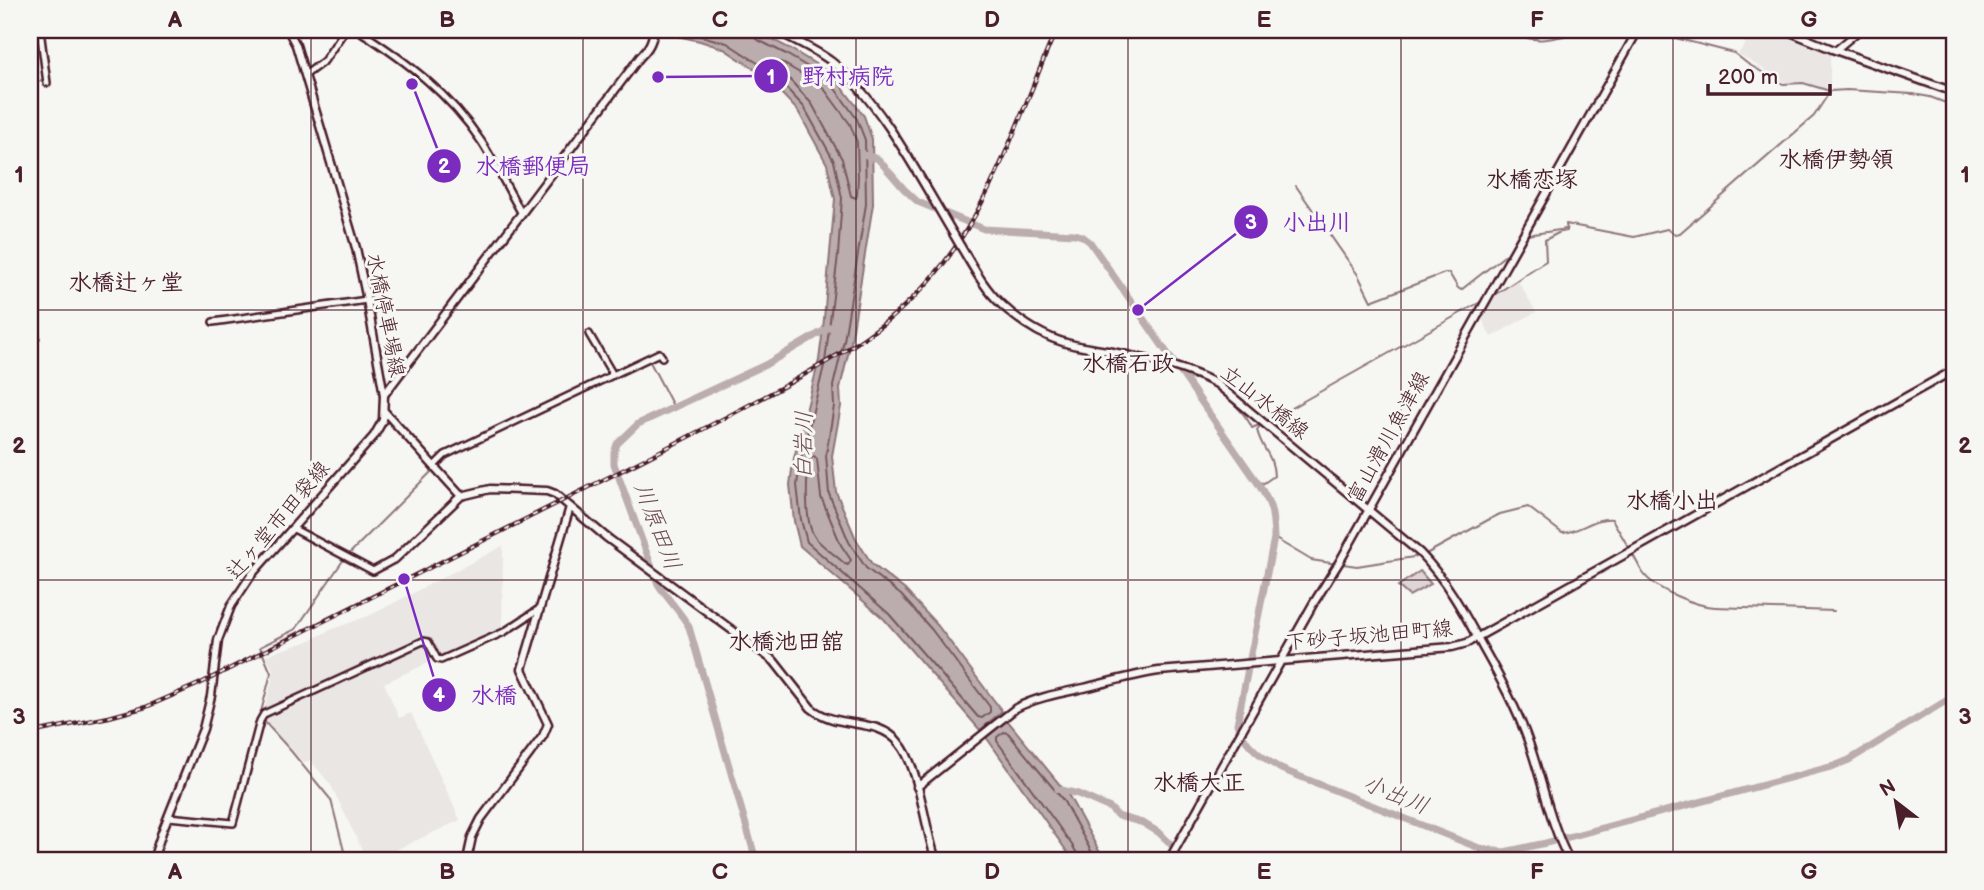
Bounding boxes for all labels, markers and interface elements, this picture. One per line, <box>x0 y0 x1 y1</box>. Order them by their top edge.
text: A <box>167 6 183 34</box>
text: B <box>439 6 455 34</box>
text: C <box>712 6 728 34</box>
text: D <box>984 6 1000 34</box>
text: E <box>1257 6 1272 34</box>
text: F <box>1530 6 1544 34</box>
text: G <box>1801 6 1818 34</box>
scale bar <box>1708 52 1830 96</box>
callout: 野村病院 <box>753 54 908 98</box>
text: 野村病院 <box>802 63 894 91</box>
text: 1 <box>767 65 775 90</box>
text: 200 m <box>1718 65 1778 90</box>
callout: 水橋郵便局 <box>426 144 604 188</box>
district label: 水橋伊勢領 <box>1779 146 1894 174</box>
text: 水橋郵便局 <box>476 153 591 181</box>
text: 2 <box>438 154 451 179</box>
text: 1 <box>14 161 24 189</box>
text: 1 <box>1960 161 1970 189</box>
district label: 水橋恋塚 <box>1486 166 1578 194</box>
callout: 小出川 <box>1233 200 1365 244</box>
text: 小出川 <box>1283 209 1352 237</box>
text: 3 <box>1245 210 1257 235</box>
street label: 水橋停車場線 <box>361 251 410 379</box>
district label: 水橋辻ヶ堂 <box>69 269 184 297</box>
district label: 水橋石政 <box>1082 350 1174 378</box>
street label: 立山水橋線 <box>1216 360 1314 445</box>
street label: 富山滑川魚津線 <box>1342 367 1435 508</box>
water label: 白岩川 <box>789 410 819 480</box>
text: 2 <box>12 432 26 460</box>
text: 2 <box>1958 432 1972 460</box>
street label: 辻ヶ堂市田袋線 <box>222 456 335 585</box>
water label: 川原田川 <box>628 478 687 574</box>
district label: 水橋小出 <box>1626 487 1718 515</box>
street label: 下砂子坂池田町線 <box>1284 616 1454 655</box>
district label: 水橋池田舘 <box>729 628 844 656</box>
callout: 水橋 <box>422 673 531 717</box>
text: 水橋 <box>471 682 517 710</box>
text: 4 <box>433 683 446 708</box>
text: 3 <box>12 703 26 731</box>
text: 3 <box>1958 703 1972 731</box>
north arrow <box>1862 768 1932 838</box>
district label: 水橋大正 <box>1153 769 1245 797</box>
water label: 小出川 <box>1358 769 1433 821</box>
text: N <box>1876 775 1900 802</box>
text: A <box>167 858 183 886</box>
text: B <box>439 858 455 886</box>
text: C <box>712 858 728 886</box>
text: D <box>984 858 1000 886</box>
text: E <box>1257 858 1272 886</box>
text: F <box>1530 858 1544 886</box>
text: G <box>1801 858 1818 886</box>

